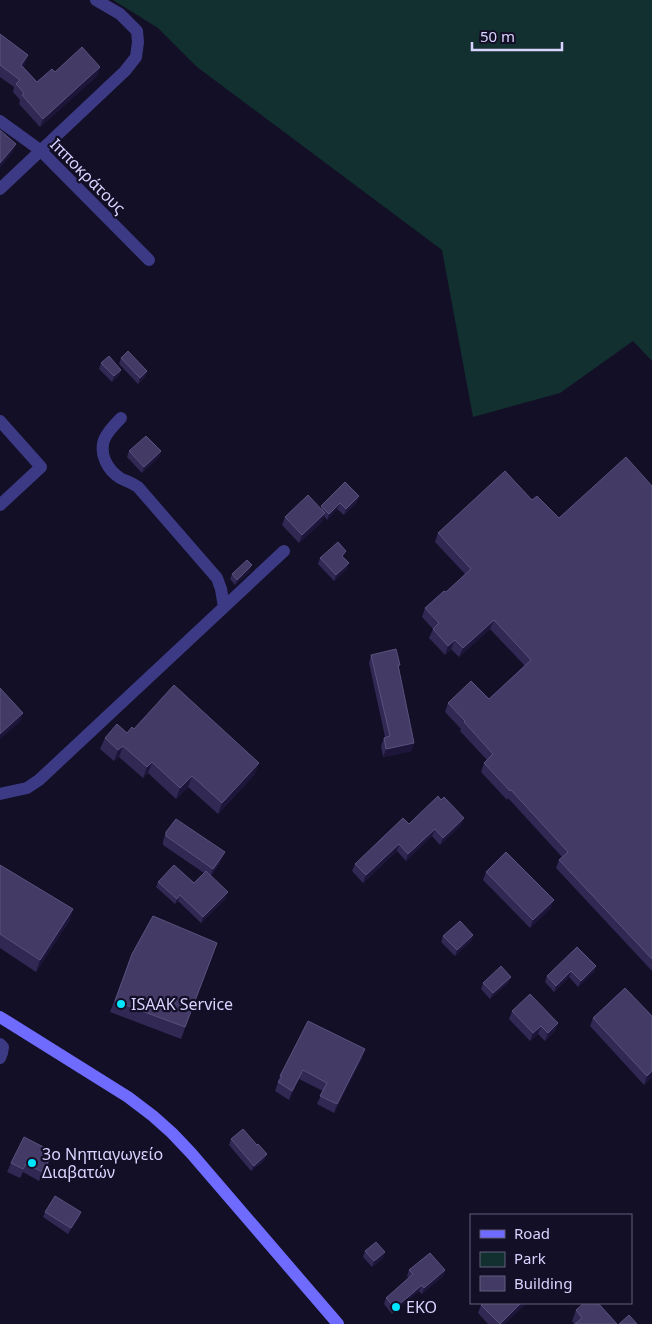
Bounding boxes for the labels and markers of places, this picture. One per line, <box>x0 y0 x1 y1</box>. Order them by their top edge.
place label: ISAAK Service <box>131 993 233 1015</box>
marker: ISAAK Service <box>115 998 127 1010</box>
place label: 3ο Νηπιαγωγείο Διαβατών <box>42 1143 163 1183</box>
marker: 3ο Νηπιαγωγείο Διαβατών <box>26 1157 38 1169</box>
place label: EKO <box>406 1296 437 1318</box>
marker: EKO <box>390 1301 402 1313</box>

